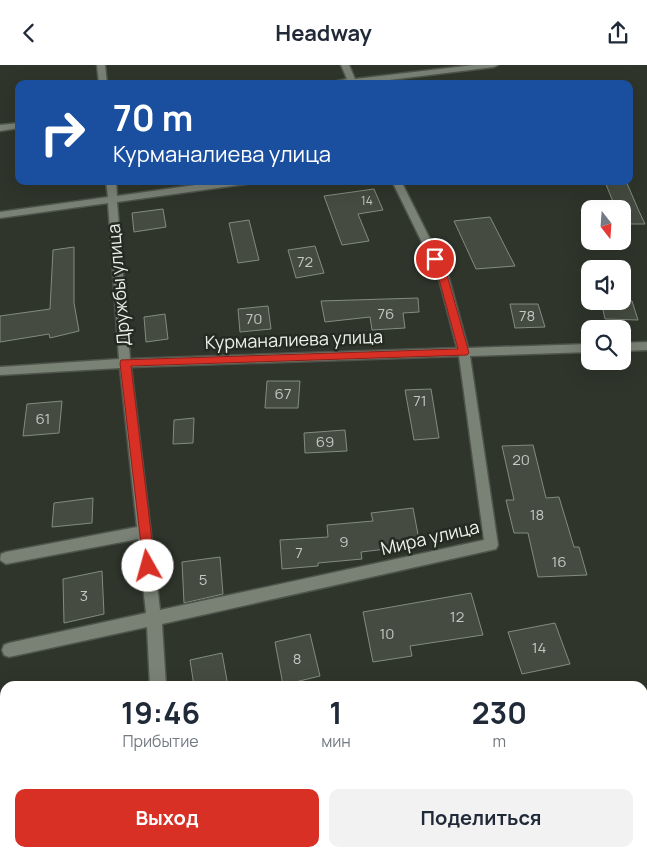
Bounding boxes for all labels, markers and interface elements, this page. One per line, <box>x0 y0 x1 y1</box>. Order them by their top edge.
text: Headway <box>275 18 372 48</box>
icon: back <box>15 19 43 47</box>
icon: share <box>604 19 632 47</box>
text: 70 m <box>113 94 193 142</box>
icon: right <box>30 100 95 165</box>
text: Курманалиева улица <box>113 139 331 169</box>
house number: 14 <box>361 192 373 209</box>
north arrow <box>581 200 631 250</box>
map controls <box>581 200 631 370</box>
street label: Дружбы улица <box>101 223 135 347</box>
pin <box>414 238 456 280</box>
icon: arrive <box>421 245 449 273</box>
house number: 72 <box>297 251 313 272</box>
button: sound <box>581 260 631 310</box>
house number: 76 <box>378 303 394 324</box>
house number: 78 <box>519 305 535 326</box>
house number: 70 <box>246 308 262 329</box>
button: search <box>581 320 631 370</box>
street label: Курманалиева улица <box>204 324 383 354</box>
house number: 67 <box>275 383 291 404</box>
house number: 71 <box>413 390 427 411</box>
house number: 61 <box>36 408 50 429</box>
house number: 69 <box>316 431 334 452</box>
house number: 20 <box>512 449 530 470</box>
house number: 18 <box>530 504 544 525</box>
street label: Мира улица <box>378 514 481 560</box>
house number: 9 <box>339 531 349 552</box>
position arrow <box>121 539 173 591</box>
house number: 7 <box>295 542 303 563</box>
house number: 16 <box>551 551 567 572</box>
house number: 5 <box>199 569 207 590</box>
house number: 3 <box>80 585 88 606</box>
house number: 12 <box>450 606 464 627</box>
house number: 10 <box>380 623 395 644</box>
house number: 14 <box>532 637 546 658</box>
house number: 8 <box>293 648 301 669</box>
text: 19:46 <box>121 692 200 733</box>
text: 1 <box>329 692 343 733</box>
text: 230 <box>472 692 527 733</box>
text: Прибытие <box>122 730 199 752</box>
text: мин <box>321 730 351 752</box>
text: m <box>493 730 506 752</box>
button: Выход <box>15 789 319 847</box>
button: Поделиться <box>329 789 633 847</box>

